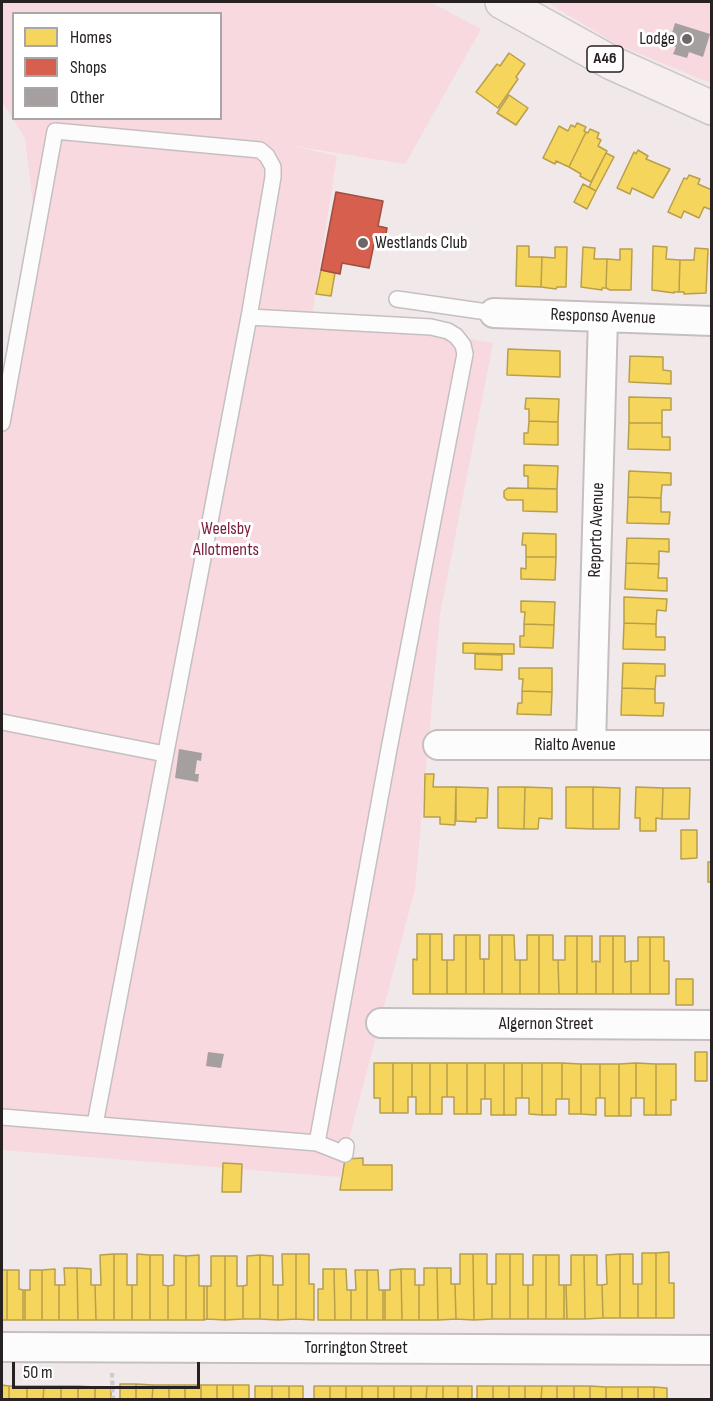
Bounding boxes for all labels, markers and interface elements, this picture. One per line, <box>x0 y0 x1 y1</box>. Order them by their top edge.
legend <box>12 12 222 120</box>
text: Homes <box>70 27 112 48</box>
place label: Lodge <box>639 28 675 50</box>
marker: Lodge <box>680 32 694 46</box>
road number: A46 <box>587 46 623 72</box>
text: Shops <box>70 57 107 78</box>
text: Other <box>70 87 104 108</box>
place label: Westlands Club <box>375 232 467 254</box>
marker: Westlands Club <box>356 236 370 250</box>
street label: Responso Avenue <box>550 304 656 330</box>
street label: Reporto Avenue <box>585 482 609 578</box>
park label: Weelsby Allotments <box>193 518 259 560</box>
street label: Rialto Avenue <box>534 734 616 756</box>
street label: Algernon Street <box>499 1013 593 1035</box>
street label: Torrington Street <box>304 1337 408 1359</box>
scale bar <box>15 1350 202 1388</box>
text: 50 m <box>23 1362 53 1383</box>

